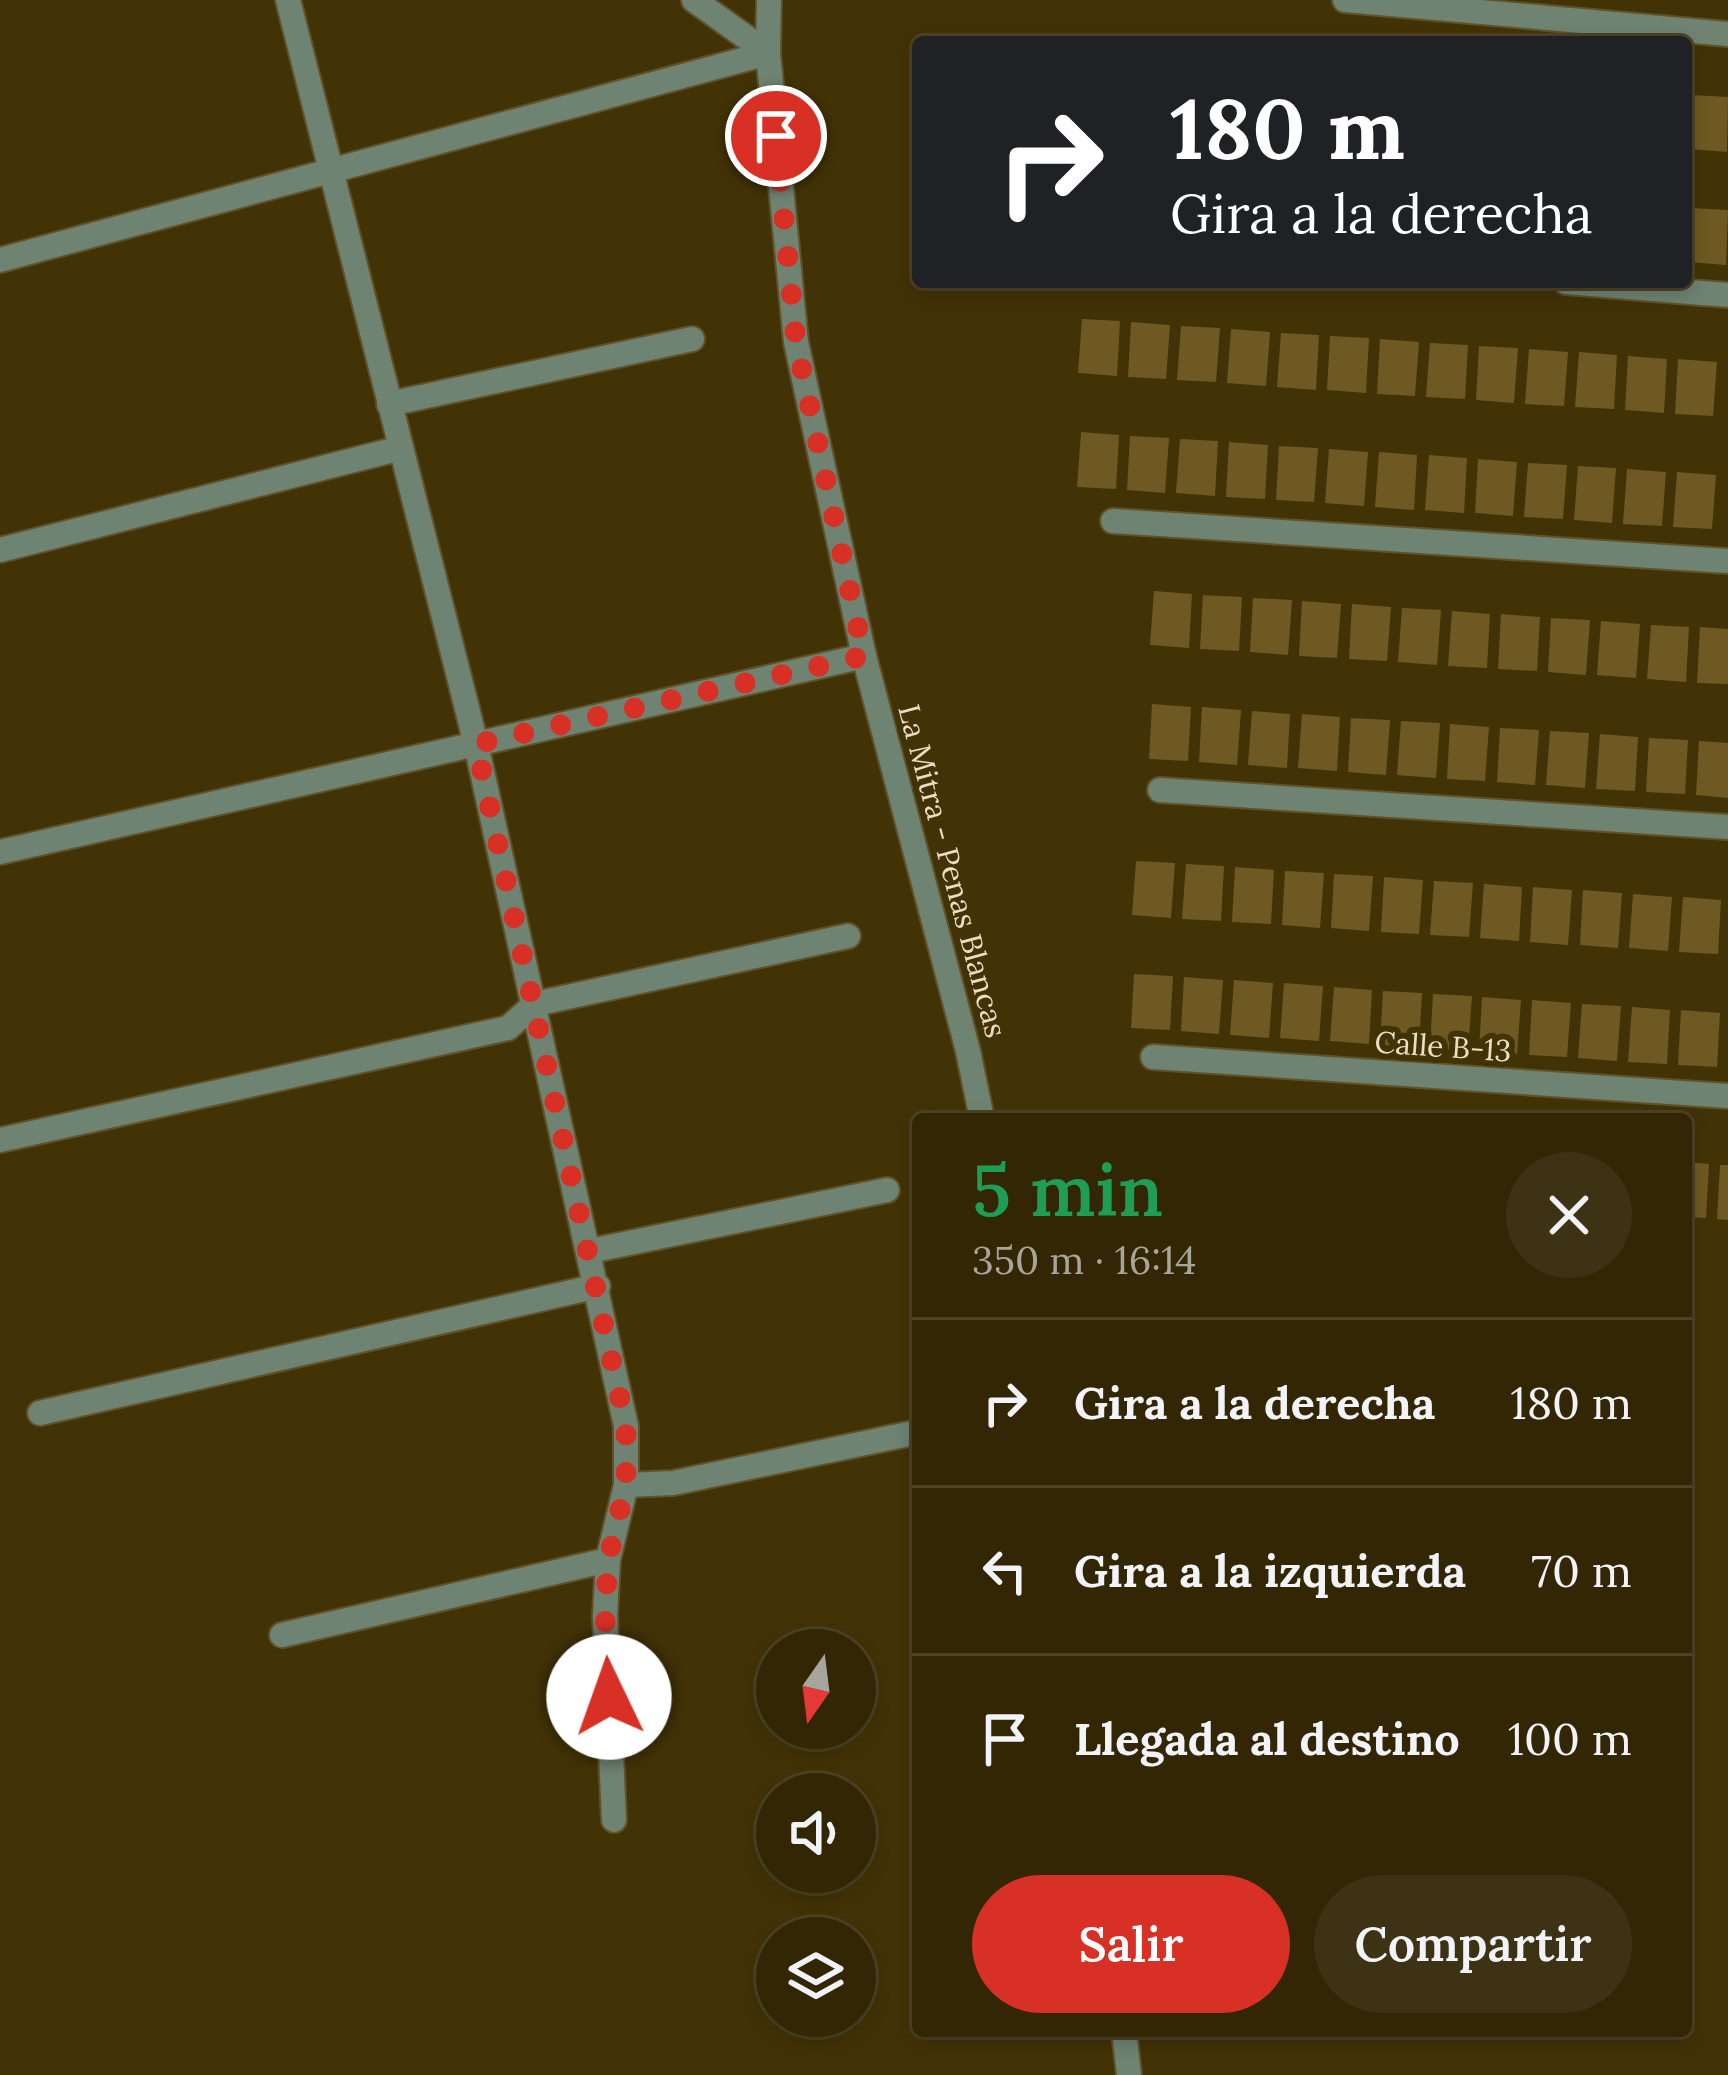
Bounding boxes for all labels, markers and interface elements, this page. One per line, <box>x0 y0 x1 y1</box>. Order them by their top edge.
text: 180 m <box>1170 74 1405 182</box>
icon: right <box>972 84 1128 240</box>
pin <box>725 85 827 187</box>
icon: arrive <box>743 103 809 169</box>
text: Gira a la derecha <box>1170 179 1593 248</box>
street label: La Mitra - Penas Blancas <box>890 700 1016 1041</box>
street label: Calle B-13 <box>1373 1022 1513 1070</box>
text: 5 min <box>972 1144 1163 1236</box>
button: close <box>1506 1152 1632 1278</box>
text: 350 m · 16:14 <box>972 1235 1196 1285</box>
icon: right <box>972 1370 1038 1436</box>
text: Gira a la derecha <box>1074 1374 1435 1431</box>
text: 180 m <box>1510 1374 1632 1431</box>
icon: left <box>972 1538 1038 1604</box>
text: Gira a la izquierda <box>1074 1542 1466 1599</box>
text: 70 m <box>1531 1542 1632 1599</box>
north arrow <box>756 1629 876 1749</box>
map controls <box>756 1629 876 2037</box>
position arrow <box>546 1634 672 1760</box>
icon: arrive <box>972 1706 1038 1772</box>
text: Llegada al destino <box>1074 1710 1460 1767</box>
text: 100 m <box>1508 1710 1632 1767</box>
button: sound <box>756 1773 876 1893</box>
button: Salir <box>972 1875 1290 2013</box>
button: Compartir <box>1314 1875 1632 2013</box>
button: layers <box>756 1917 876 2037</box>

